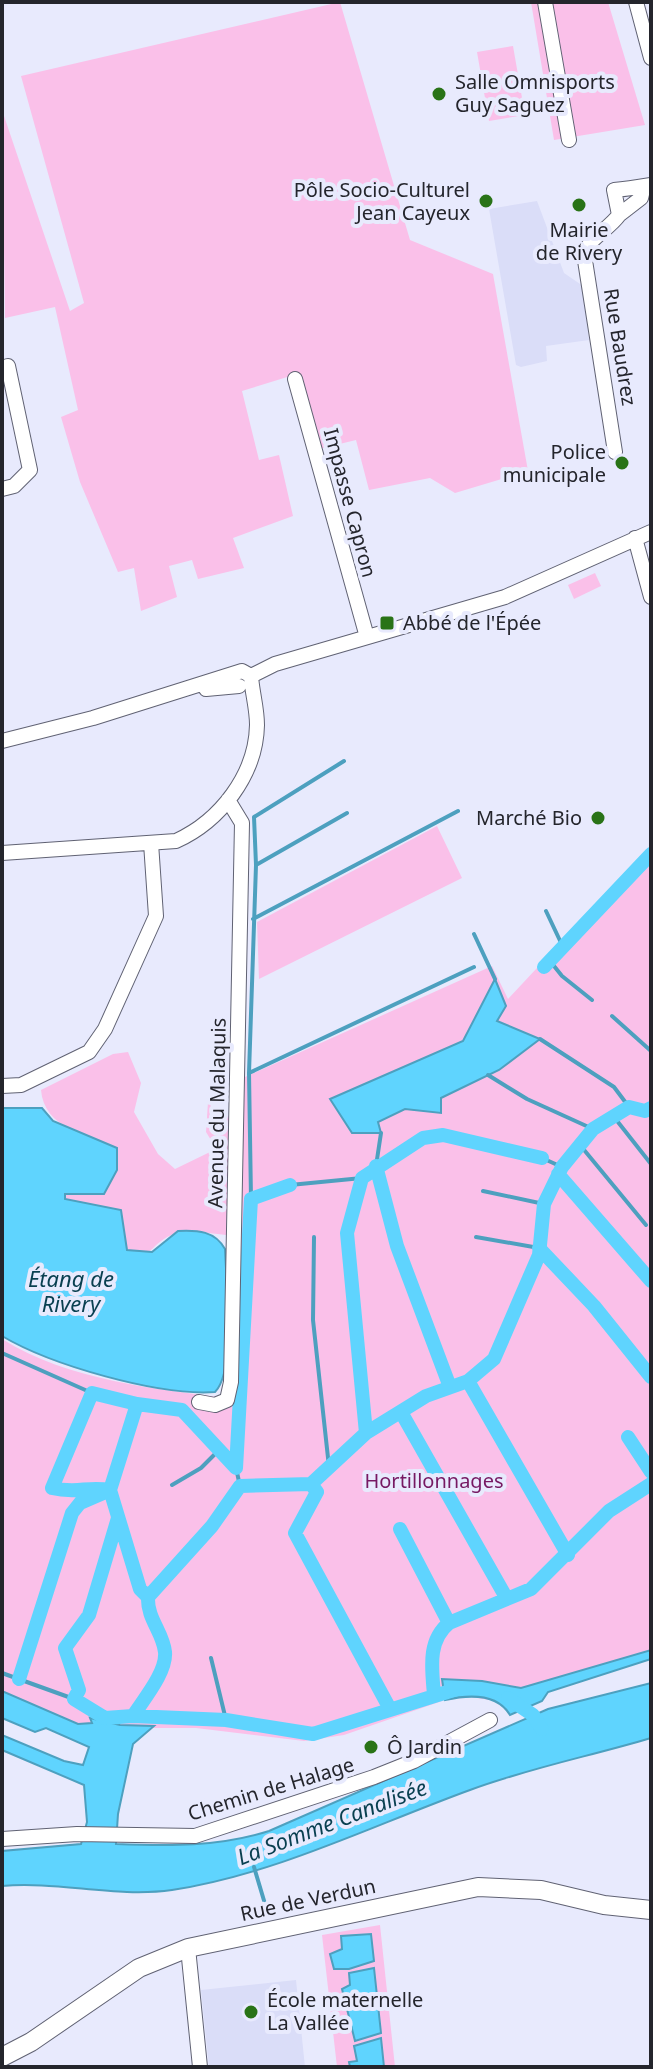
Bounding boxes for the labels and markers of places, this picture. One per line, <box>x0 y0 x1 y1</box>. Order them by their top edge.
place label: Salle Omnisports Guy Saguez <box>455 68 615 118</box>
marker: Salle Omnisports Guy Saguez <box>430 85 448 103</box>
place label: Pôle Socio-Culturel Jean Cayeux <box>294 176 470 226</box>
marker: Pôle Socio-Culturel Jean Cayeux <box>477 192 495 210</box>
marker: Mairie de Rivery <box>570 196 588 214</box>
place label: Mairie de Rivery <box>536 216 623 266</box>
place label: Police municipale <box>503 438 606 488</box>
marker: Police municipale <box>613 454 631 472</box>
place label: Abbé de l'Épée <box>403 609 541 636</box>
marker: Abbé de l'Épée <box>378 614 396 632</box>
place label: Marché Bio <box>476 804 582 831</box>
marker: Marché Bio <box>589 809 607 827</box>
place label: Ô Jardin <box>387 1733 462 1760</box>
marker: Ô Jardin <box>362 1738 380 1756</box>
place label: École maternelle La Vallée <box>267 1986 423 2036</box>
marker: École maternelle La Vallée <box>242 2003 260 2021</box>

